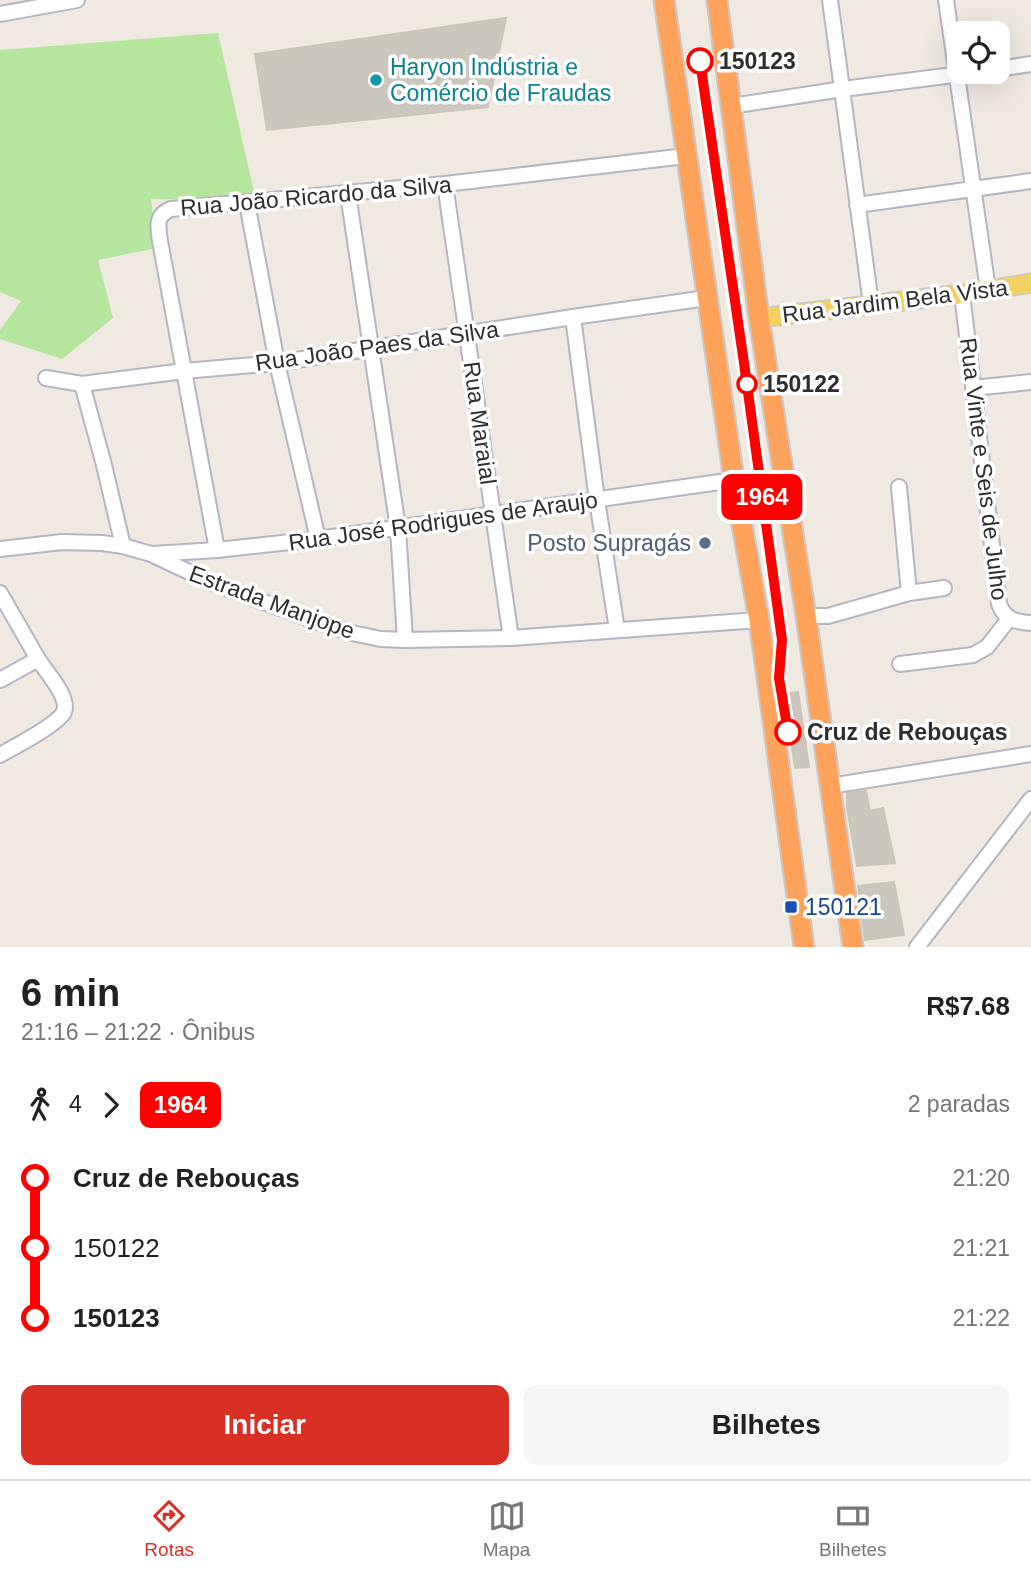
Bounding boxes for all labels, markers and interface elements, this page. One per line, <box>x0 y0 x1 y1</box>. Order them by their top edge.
map controls <box>947 21 1010 84</box>
button: locate <box>947 21 1010 84</box>
marker: 150123 <box>687 48 713 74</box>
place label: 150123 <box>719 48 796 74</box>
place label: Haryon Indústria e Comércio de Fraudas <box>390 54 611 106</box>
marker: Haryon Indústria e Comércio de Fraudas <box>368 72 384 88</box>
street label: Rua João Ricardo da Silva <box>179 171 453 221</box>
street label: Rua Jardim Bela Vista <box>781 274 1010 328</box>
street label: Rua João Paes da Silva <box>254 316 501 376</box>
street label: Rua Vinte e Seis de Julho <box>955 336 1013 602</box>
street label: Rua Maraial <box>458 360 502 486</box>
place label: 150122 <box>763 371 840 397</box>
marker: 150122 <box>737 374 757 394</box>
line badge: 1964 <box>713 474 811 520</box>
text: 1964 <box>735 483 789 510</box>
street label: Rua José Rodrigues de Araujo <box>287 486 599 556</box>
place label: Posto Supragás <box>527 530 691 556</box>
marker: Posto Supragás <box>697 535 713 551</box>
street label: Estrada Manjope <box>186 560 358 644</box>
marker: Cruz de Rebouças <box>775 719 801 745</box>
place label: Cruz de Rebouças <box>807 719 1008 745</box>
place label: 150121 <box>805 894 882 920</box>
marker: 150121 <box>783 899 799 915</box>
text: 6 min <box>21 972 120 1014</box>
text: R$7.68 <box>926 991 1010 1021</box>
text: 21:16 – 21:22 · Ônibus <box>21 1019 255 1045</box>
icon: walk <box>21 1086 59 1124</box>
icon: forward <box>92 1086 130 1124</box>
text: 4 <box>69 1091 82 1117</box>
text: 1964 <box>154 1091 207 1118</box>
text: 2 paradas <box>908 1091 1010 1117</box>
text: Cruz de Rebouças <box>73 1163 300 1193</box>
text: 21:20 <box>952 1165 1010 1191</box>
text: 150122 <box>73 1233 160 1263</box>
text: 21:21 <box>952 1235 1010 1261</box>
text: 150123 <box>73 1303 160 1333</box>
text: 21:22 <box>952 1305 1010 1331</box>
button: Iniciar <box>21 1385 509 1465</box>
button: Bilhetes <box>523 1385 1010 1465</box>
tab: Rotas <box>144 1497 194 1561</box>
tab: Mapa <box>483 1497 530 1561</box>
tab: Bilhetes <box>819 1497 887 1561</box>

